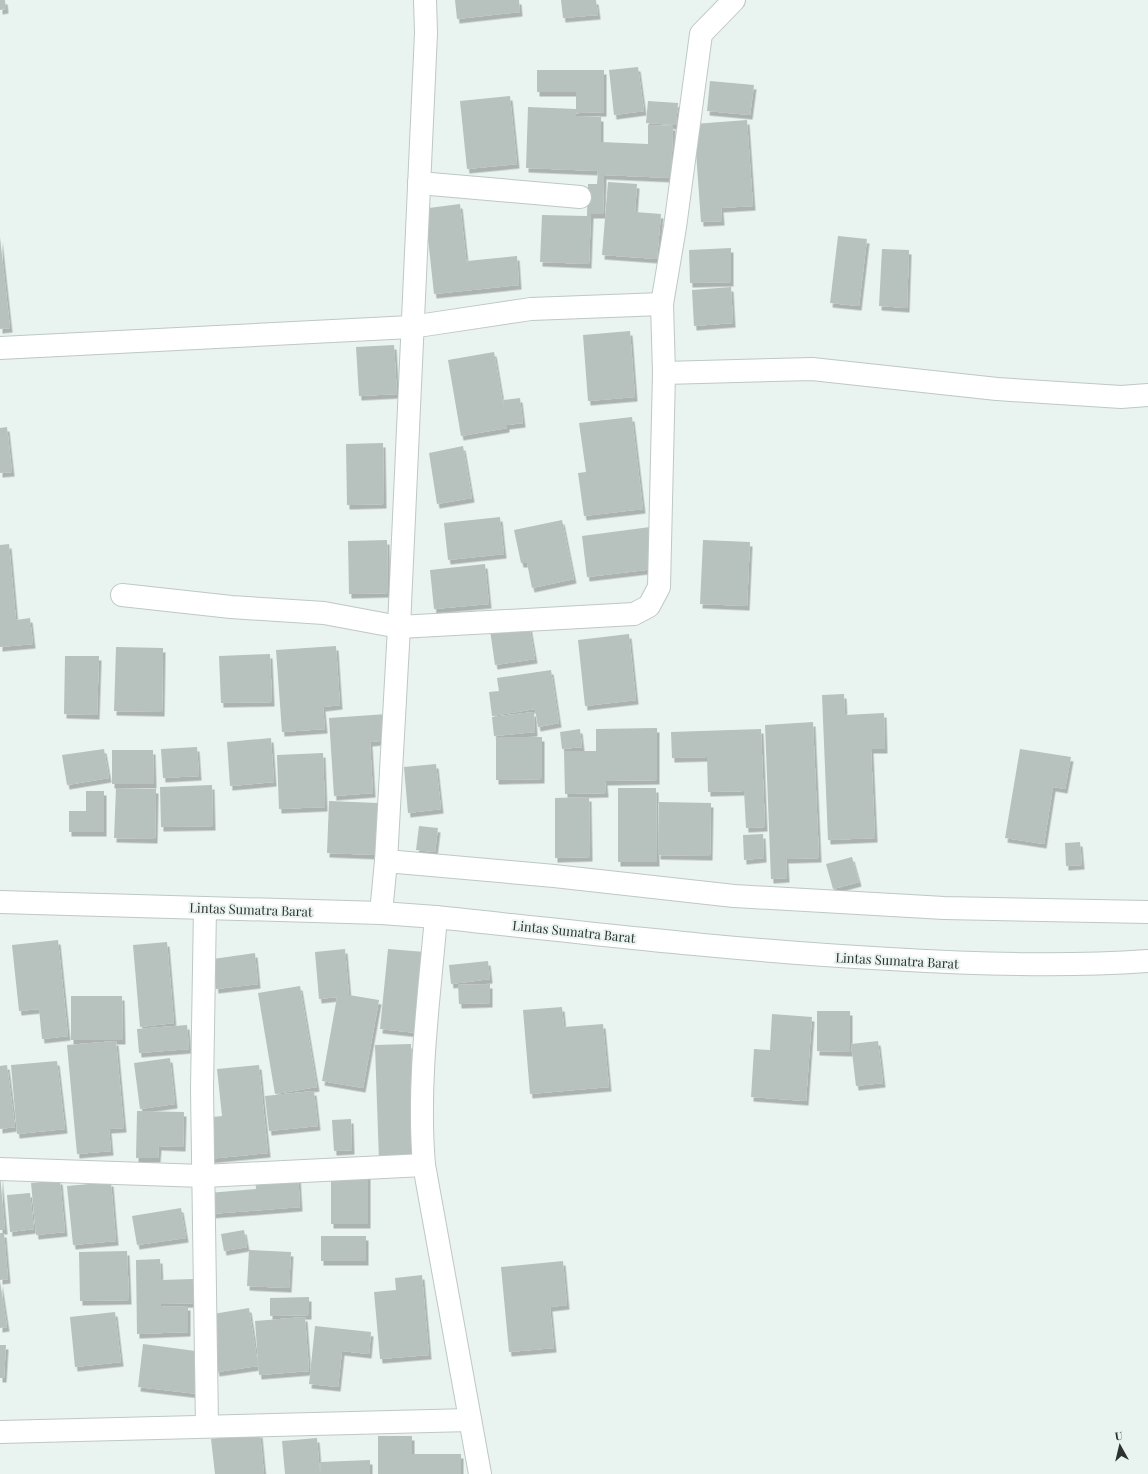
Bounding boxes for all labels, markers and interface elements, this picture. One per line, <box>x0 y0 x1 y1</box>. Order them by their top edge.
street label: Lintas Sumatra Barat <box>189 898 313 920</box>
street label: Lintas Sumatra Barat <box>512 916 637 946</box>
street label: Lintas Sumatra Barat <box>835 948 959 972</box>
north arrow <box>1100 1426 1140 1466</box>
text: U <box>1114 1428 1124 1444</box>

